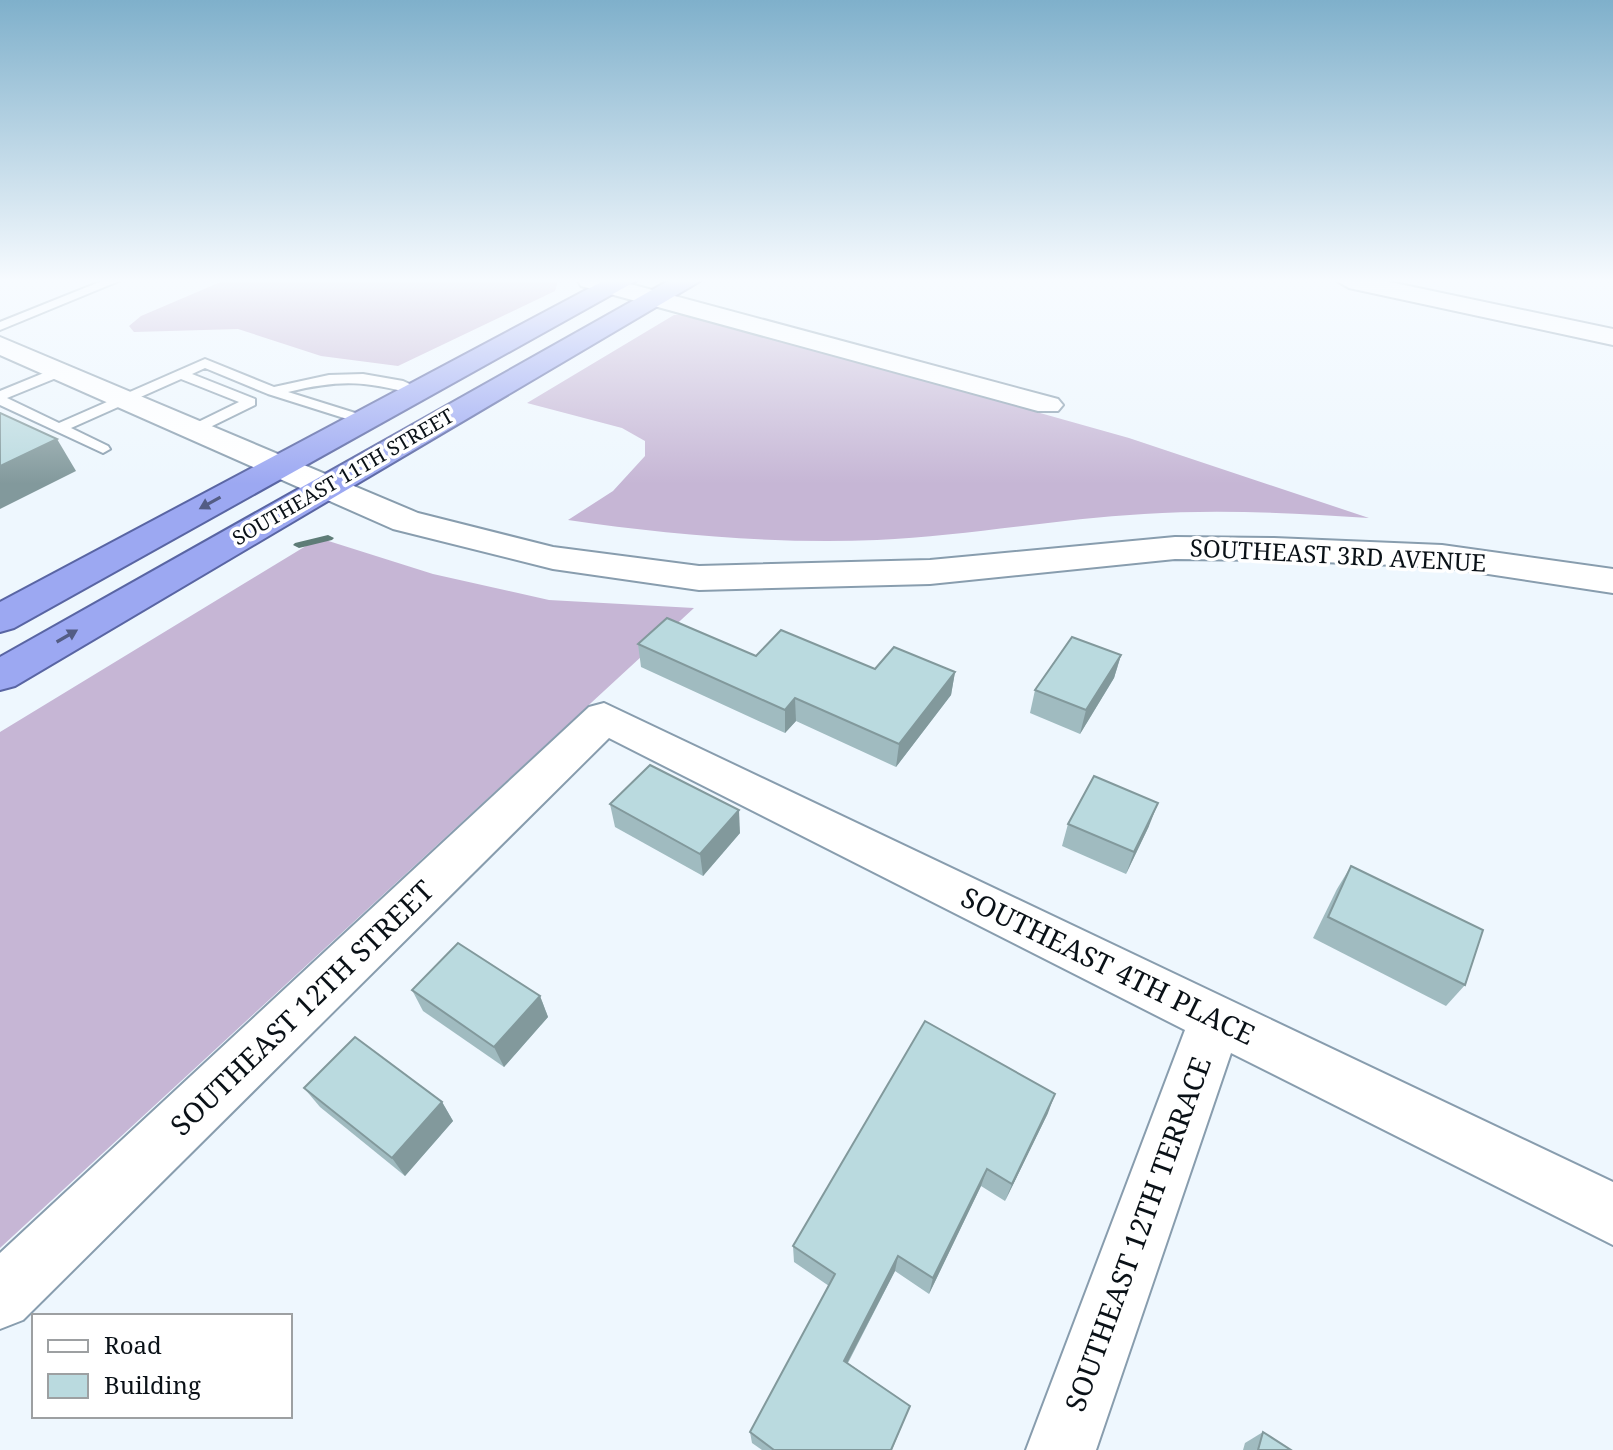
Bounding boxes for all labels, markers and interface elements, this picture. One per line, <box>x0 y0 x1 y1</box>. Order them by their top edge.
street label: SOUTHEAST 11TH STREET <box>227 402 458 551</box>
one-way arrow <box>199 496 221 510</box>
street label: SOUTHEAST 3RD AVENUE <box>1189 530 1487 579</box>
one-way arrow <box>56 629 79 643</box>
street label: SOUTHEAST 12TH STREET <box>162 871 441 1143</box>
street label: SOUTHEAST 4TH PLACE <box>955 877 1262 1053</box>
street label: SOUTHEAST 12TH TERRACE <box>1055 1051 1219 1416</box>
legend <box>32 1314 292 1418</box>
text: Road <box>104 1328 162 1361</box>
text: Building <box>104 1368 201 1401</box>

